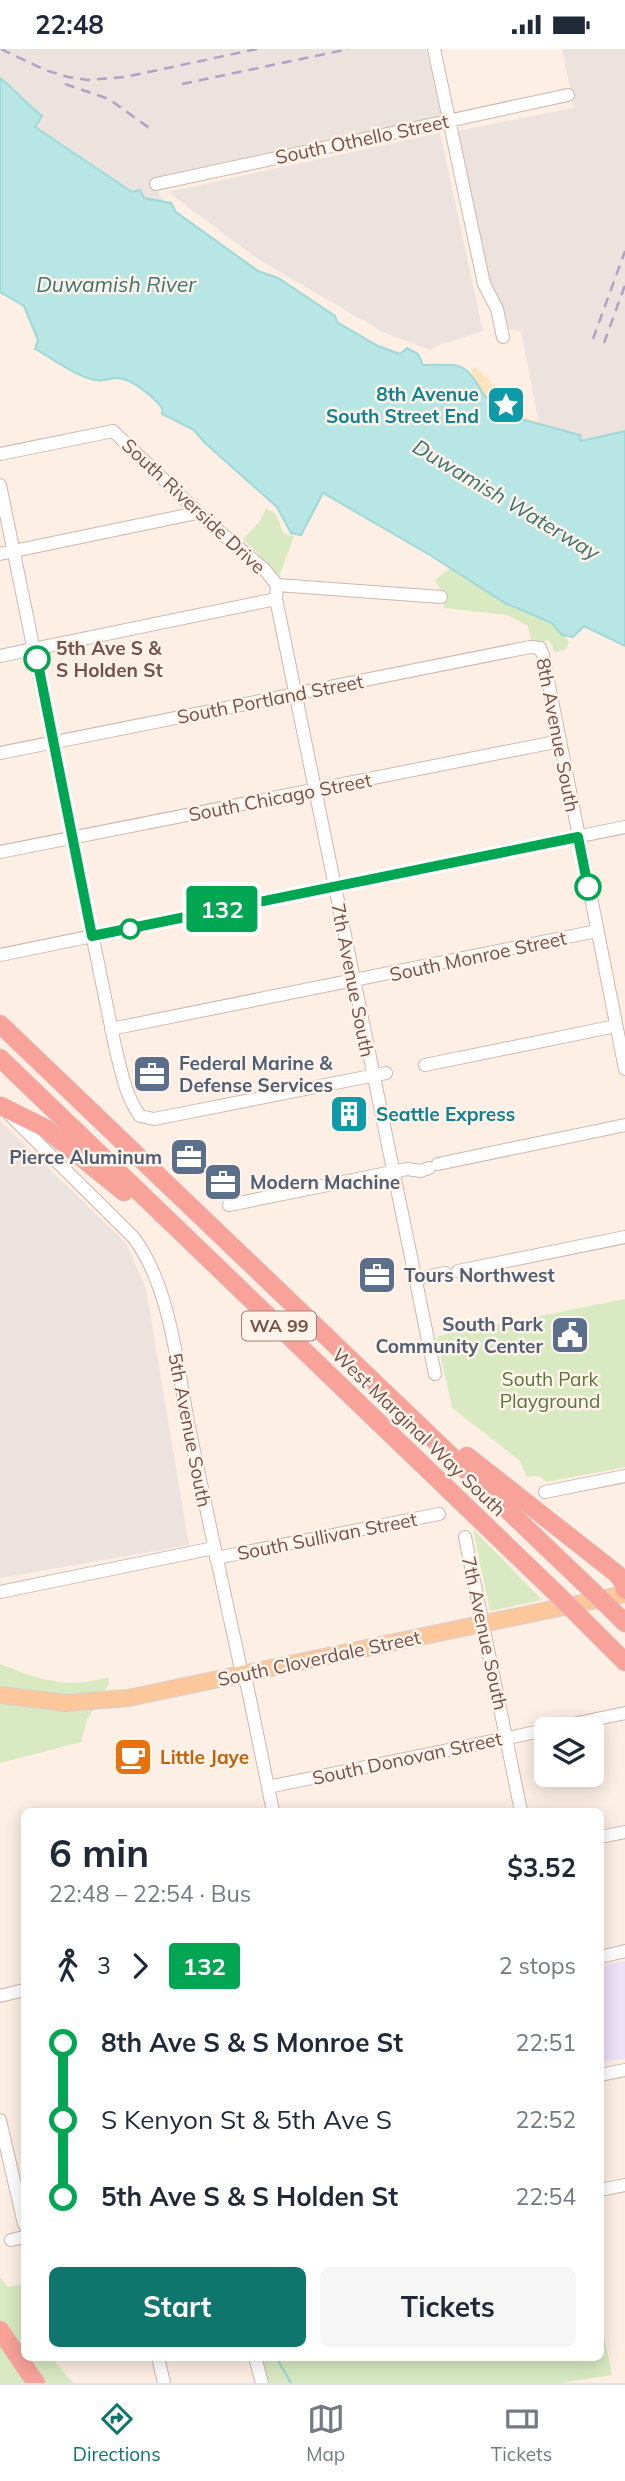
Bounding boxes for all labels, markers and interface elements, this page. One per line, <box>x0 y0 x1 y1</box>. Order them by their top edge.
text: 22:48 <box>35 8 104 41</box>
street label: South Othello Street <box>273 109 451 169</box>
water label: Duwamish River <box>36 271 197 297</box>
place label: 8th Avenue South Street End <box>326 382 479 428</box>
place icon: 8th Avenue South Street End <box>485 384 527 426</box>
street label: South Riverside Drive <box>117 433 271 579</box>
water label: Duwamish Waterway <box>408 433 605 566</box>
place label: 5th Ave S & S Holden St <box>56 636 163 682</box>
marker: 5th Ave S & S Holden St <box>24 646 50 672</box>
street label: 8th Avenue South <box>531 656 585 814</box>
street label: South Portland Street <box>175 669 365 729</box>
street label: South Chicago Street <box>187 767 374 826</box>
unlabelled marker <box>575 874 601 900</box>
line badge: 132 <box>182 886 262 932</box>
text: 132 <box>200 894 244 924</box>
street label: 7th Avenue South <box>326 901 380 1059</box>
unlabelled marker <box>120 919 140 939</box>
street label: South Monroe Street <box>387 925 569 986</box>
place label: Federal Marine & Defense Services <box>179 1051 333 1097</box>
office icon: Federal Marine & Defense Services <box>131 1053 173 1095</box>
building icon: Seattle Express <box>328 1093 370 1135</box>
place label: Seattle Express <box>376 1102 515 1126</box>
office icon: Pierce Aluminum <box>168 1136 210 1178</box>
place label: Pierce Aluminum <box>9 1145 162 1169</box>
office icon: Modern Machine <box>202 1161 244 1203</box>
place label: Modern Machine <box>250 1170 400 1194</box>
office icon: Tours Northwest <box>356 1254 398 1296</box>
place label: Tours Northwest <box>404 1263 555 1287</box>
road number: WA 99 <box>242 1311 316 1341</box>
place label: South Park Community Center <box>375 1312 544 1358</box>
public building icon: South Park Community Center <box>549 1314 591 1356</box>
street label: West Marginal Way South <box>327 1343 511 1521</box>
street label: 5th Avenue South <box>163 1351 217 1509</box>
park label: South Park Playground <box>500 1367 600 1413</box>
street label: South Sullivan Street <box>235 1507 419 1565</box>
street label: 7th Avenue South <box>457 1554 513 1712</box>
street label: South Cloverdale Street <box>215 1625 423 1691</box>
map controls <box>534 1717 604 1787</box>
button: layers <box>534 1717 604 1787</box>
street label: South Donovan Street <box>310 1726 504 1790</box>
cafe icon: Little Jaye <box>112 1736 154 1778</box>
place label: Little Jaye <box>160 1745 249 1769</box>
text: 6 min <box>49 1829 149 1877</box>
text: $3.52 <box>507 1851 576 1884</box>
text: 22:48 – 22:54 · Bus <box>49 1879 251 1908</box>
icon: walk <box>49 1947 87 1985</box>
icon: forward <box>121 1947 159 1985</box>
text: 3 <box>97 1951 111 1980</box>
text: 132 <box>183 1951 226 1981</box>
text: 2 stops <box>499 1951 576 1980</box>
text: 8th Ave S & S Monroe St <box>101 2026 403 2059</box>
text: 22:51 <box>516 2028 576 2057</box>
text: S Kenyon St & 5th Ave S <box>101 2103 392 2136</box>
text: 22:52 <box>516 2105 576 2134</box>
text: 5th Ave S & S Holden St <box>101 2180 398 2213</box>
text: 22:54 <box>516 2182 576 2211</box>
button: Start <box>49 2267 306 2347</box>
button: Tickets <box>320 2267 576 2347</box>
tab: Directions <box>73 2400 161 2466</box>
tab: Map <box>306 2400 345 2466</box>
tab: Tickets <box>491 2400 552 2466</box>

